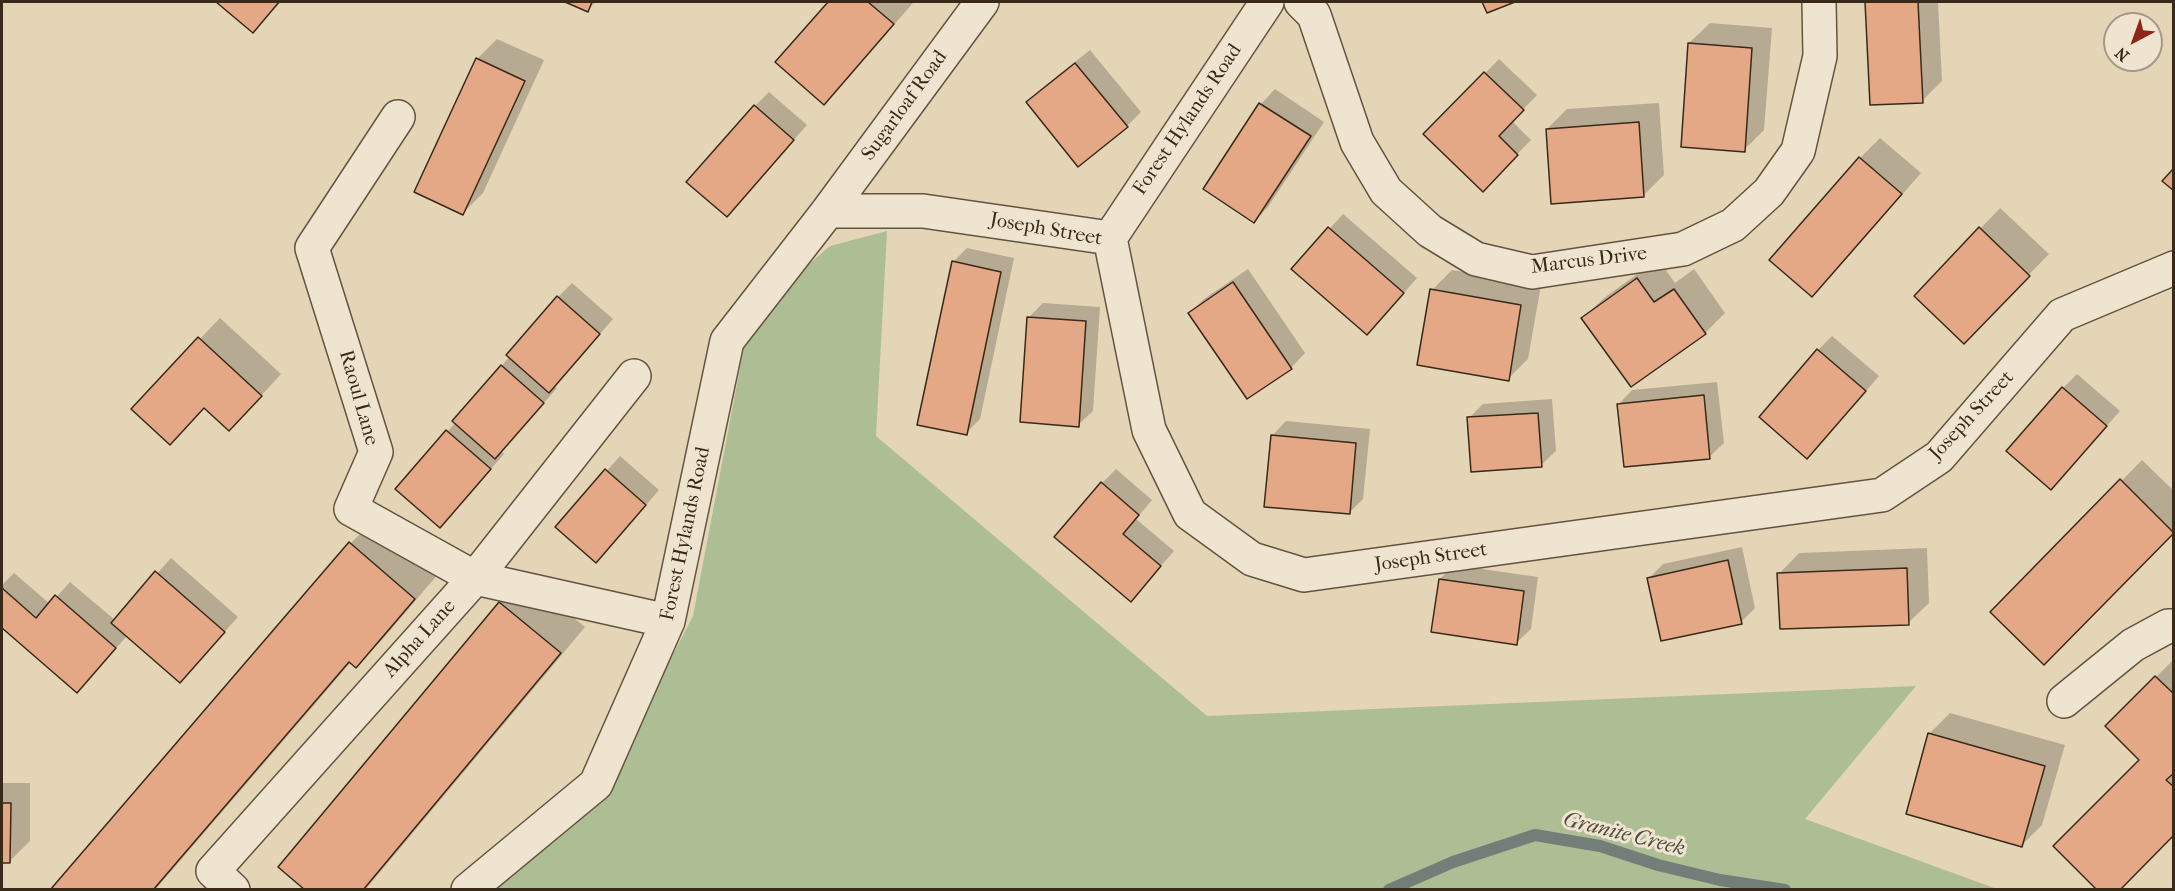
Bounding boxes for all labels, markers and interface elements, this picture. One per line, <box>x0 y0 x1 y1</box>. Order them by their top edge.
north arrow <box>2103 12 2163 72</box>
street label: Forest Hylands Road <box>1129 40 1247 200</box>
text: N <box>2111 43 2133 66</box>
street label: Sugarloaf Road <box>857 46 953 166</box>
street label: Joseph Street <box>988 208 1104 252</box>
street label: Marcus Drive <box>1530 242 1648 280</box>
street label: Raoul Lane <box>333 348 383 448</box>
street label: Joseph Street <box>1925 366 2019 466</box>
street label: Forest Hylands Road <box>656 445 716 623</box>
street label: Joseph Street <box>1373 538 1489 578</box>
street label: Alpha Lane <box>379 595 461 683</box>
water label: Granite Creek <box>1561 808 1687 862</box>

